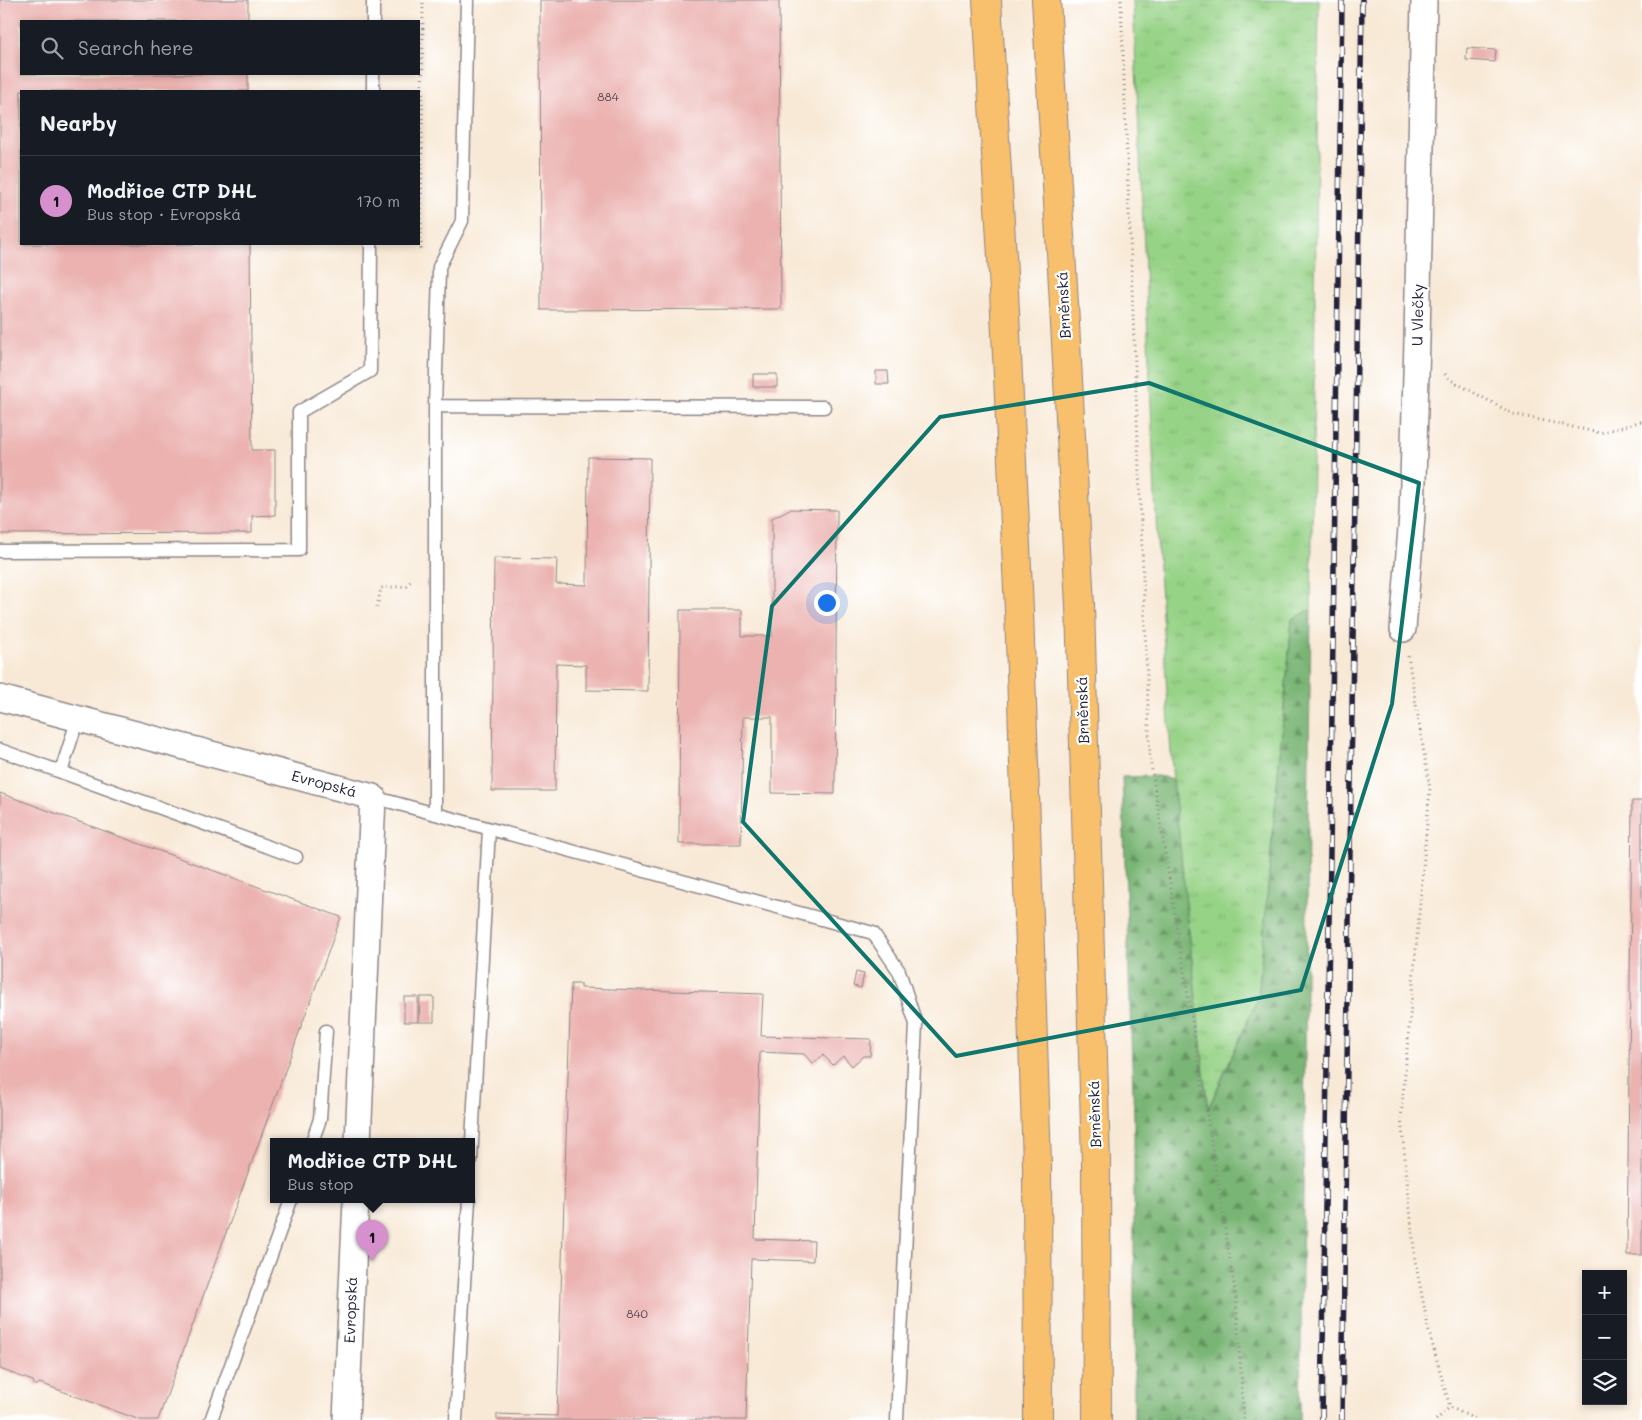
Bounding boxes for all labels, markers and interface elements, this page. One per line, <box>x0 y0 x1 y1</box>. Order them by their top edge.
search box <box>20 20 420 75</box>
icon: search <box>38 34 66 62</box>
text: Search here <box>78 35 194 60</box>
house number: 884 <box>597 88 619 104</box>
text: Nearby <box>40 109 117 136</box>
text: Modřice CTP DHL <box>87 178 257 203</box>
text: 1 <box>52 190 60 211</box>
text: 170 m <box>356 190 400 211</box>
text: Bus stop · Evropská <box>87 203 241 224</box>
street label: Brněnská <box>1051 271 1075 339</box>
street label: U Vlečky <box>1406 284 1428 346</box>
your location <box>814 590 840 616</box>
street label: Brněnská <box>1071 676 1093 744</box>
street label: Evropská <box>289 765 359 801</box>
street label: Brněnská <box>1083 1080 1105 1148</box>
popup <box>270 1138 475 1203</box>
text: Modřice CTP DHL <box>288 1148 457 1173</box>
text: Bus stop <box>288 1173 353 1194</box>
pin: 1 <box>356 1220 388 1261</box>
map controls <box>1582 1270 1627 1405</box>
button: + <box>1582 1270 1627 1315</box>
street label: Evropská <box>339 1276 361 1344</box>
house number: 840 <box>626 1305 648 1321</box>
button: − <box>1582 1315 1627 1360</box>
button: layers <box>1582 1360 1627 1405</box>

